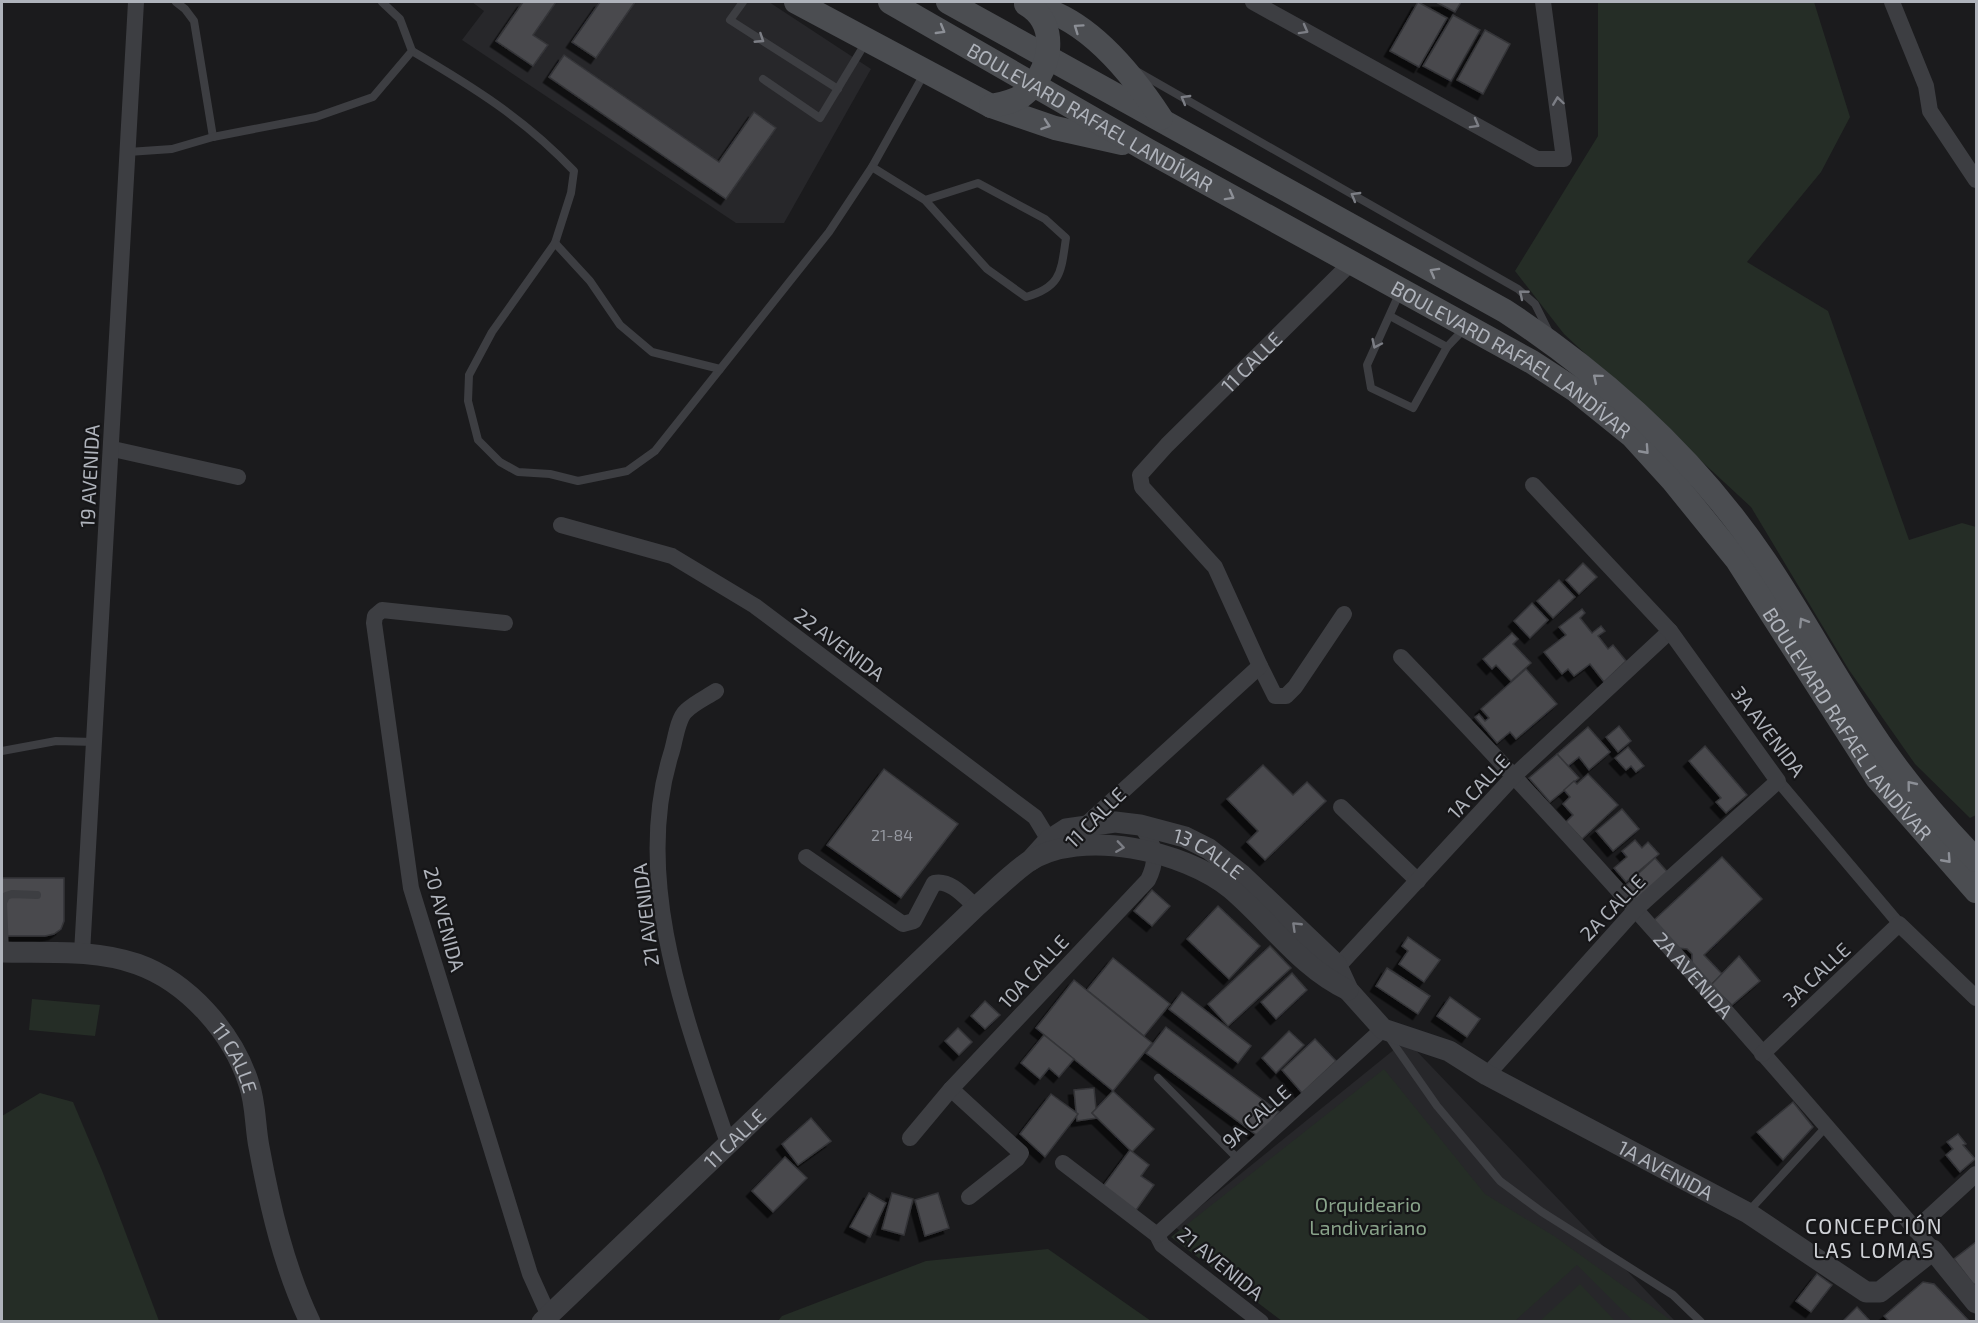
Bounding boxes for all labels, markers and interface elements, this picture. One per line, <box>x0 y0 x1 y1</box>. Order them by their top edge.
one-way arrow <box>935 23 945 34</box>
one-way arrow <box>1298 23 1308 34</box>
one-way arrow <box>1074 24 1085 35</box>
one-way arrow <box>754 32 764 44</box>
street label: BOULEVARD RAFAEL LANDÍVAR <box>963 37 1218 196</box>
one-way arrow <box>1181 95 1192 106</box>
one-way arrow <box>1552 96 1564 105</box>
one-way arrow <box>1040 117 1051 130</box>
one-way arrow <box>1469 117 1479 128</box>
one-way arrow <box>1223 188 1234 200</box>
one-way arrow <box>1351 192 1361 203</box>
one-way arrow <box>1430 268 1440 279</box>
street label: BOULEVARD RAFAEL LANDÍVAR <box>1387 275 1636 443</box>
one-way arrow <box>1519 290 1530 301</box>
street label: 11 CALLE <box>1216 327 1287 397</box>
one-way arrow <box>1372 338 1384 349</box>
one-way arrow <box>1593 374 1604 385</box>
street label: 19 AVENIDA <box>74 423 104 528</box>
one-way arrow <box>1638 444 1649 454</box>
street label: 22 AVENIDA <box>790 602 890 686</box>
street label: BOULEVARD RAFAEL LANDÍVAR <box>1758 603 1938 845</box>
one-way arrow <box>1799 618 1811 628</box>
street label: 3A AVENIDA <box>1727 681 1811 781</box>
street label: 1A CALLE <box>1442 749 1514 823</box>
one-way arrow <box>1907 780 1918 791</box>
street label: 11 CALLE <box>1060 782 1130 852</box>
street label: 13 CALLE <box>1171 822 1249 884</box>
house number: 21-84 <box>871 825 913 844</box>
one-way arrow <box>1115 841 1124 853</box>
one-way arrow <box>1940 853 1951 863</box>
street label: 21 AVENIDA <box>627 862 663 968</box>
street label: 20 AVENIDA <box>420 864 471 975</box>
street label: 2A CALLE <box>1574 869 1650 945</box>
one-way arrow <box>1292 922 1303 933</box>
street label: 2A AVENIDA <box>1649 927 1739 1023</box>
street label: 10A CALLE <box>993 929 1073 1013</box>
street label: 3A CALLE <box>1777 937 1855 1011</box>
street label: 11 CALLE <box>208 1017 263 1096</box>
street label: 9A CALLE <box>1217 1079 1295 1153</box>
street label: 11 CALLE <box>698 1103 770 1173</box>
street label: 1A AVENIDA <box>1614 1135 1718 1205</box>
park label: Orquideario Landivariano <box>1309 1192 1427 1239</box>
district label: CONCEPCIÓN LAS LOMAS <box>1805 1213 1943 1262</box>
street label: 21 AVENIDA <box>1173 1221 1269 1305</box>

